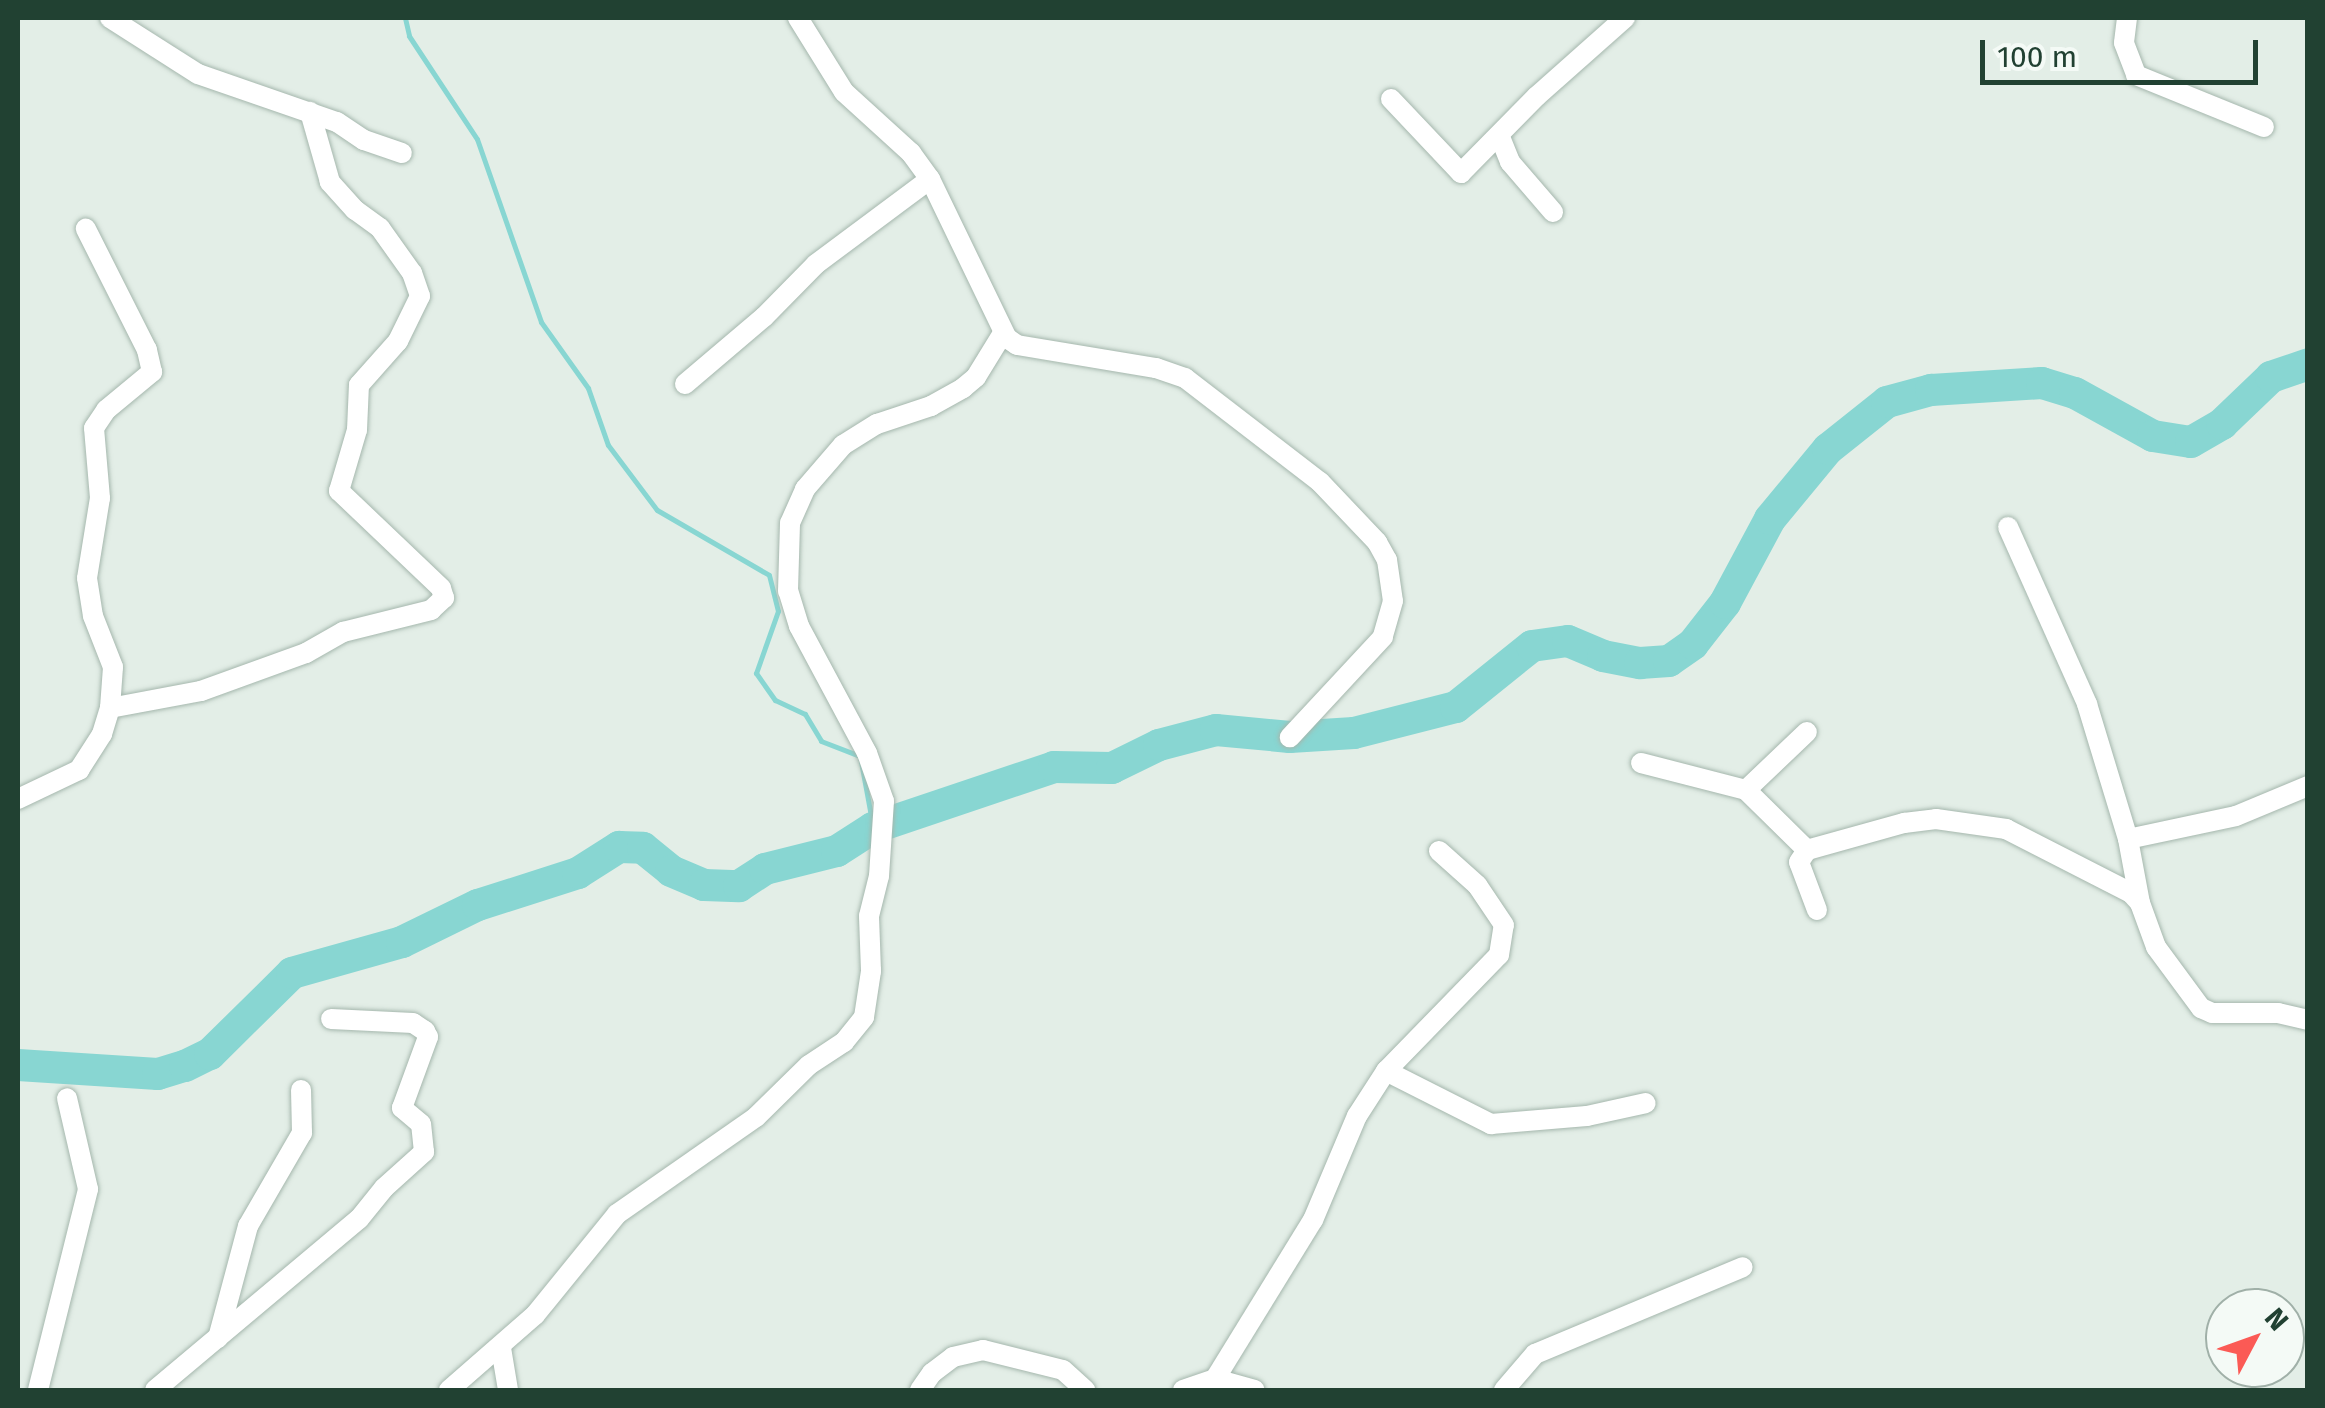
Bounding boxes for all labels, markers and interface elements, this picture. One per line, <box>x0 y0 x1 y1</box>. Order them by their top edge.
scale bar <box>1985 20 2262 82</box>
text: 100 m <box>1997 39 2077 75</box>
north arrow <box>2205 1288 2305 1388</box>
text: N <box>2258 1301 2295 1337</box>

